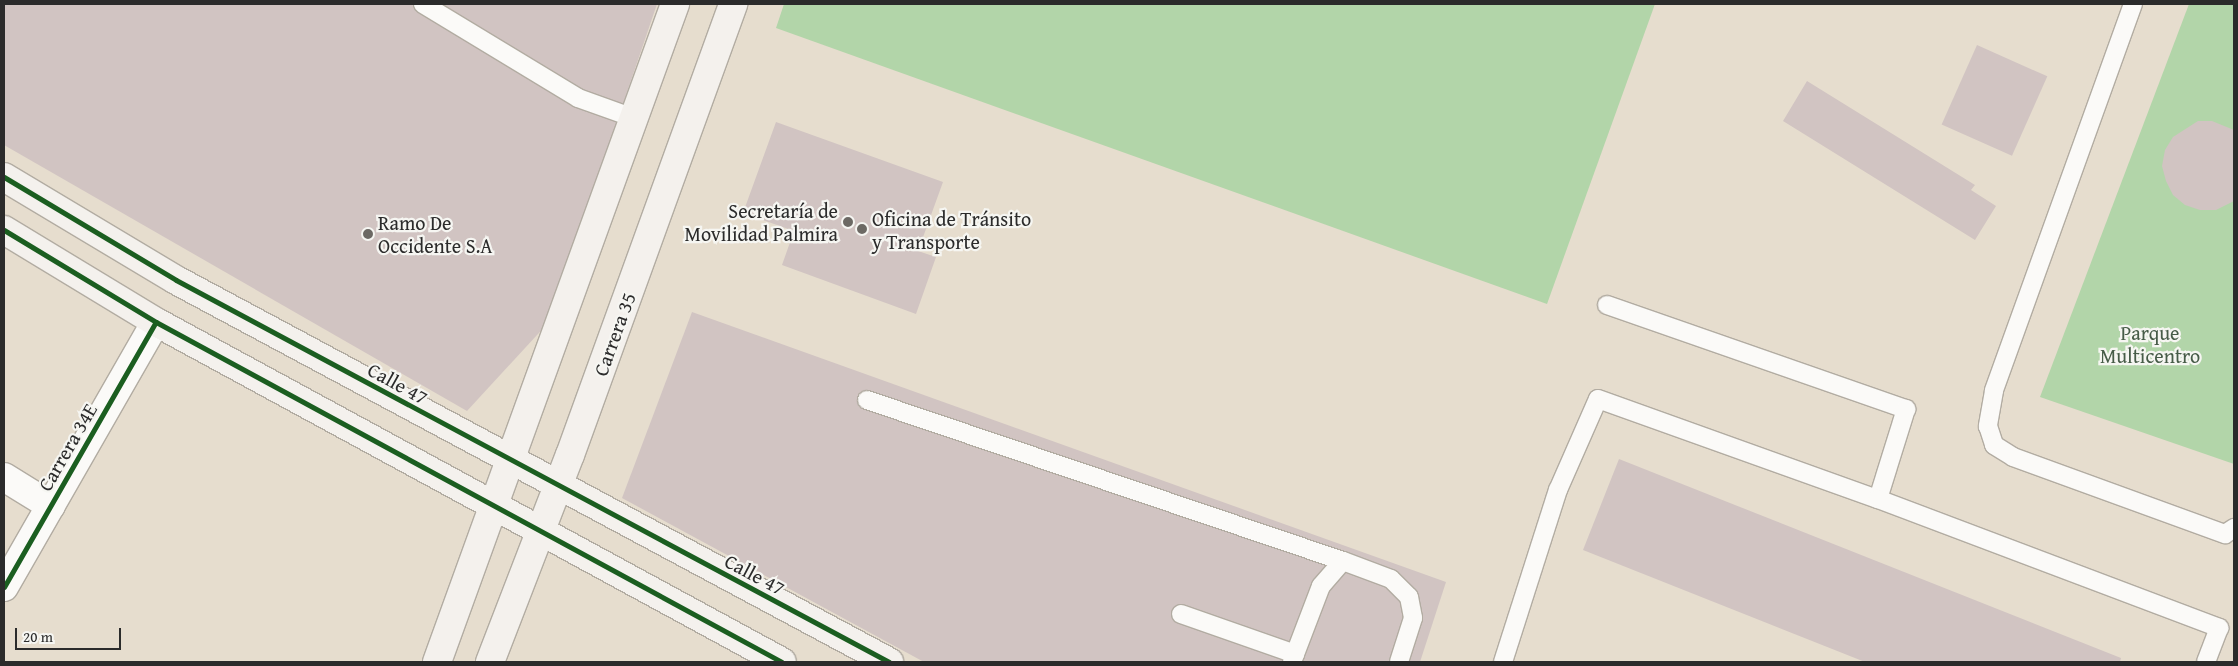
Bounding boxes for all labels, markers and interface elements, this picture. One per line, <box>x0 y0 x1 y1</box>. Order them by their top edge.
place label: Secretaría de Movilidad Palmira <box>685 198 838 245</box>
place label: Oficina de Tránsito y Transporte <box>872 206 1031 253</box>
place label: Ramo De Occidente S.A <box>378 210 492 257</box>
marker: Secretaría de Movilidad Palmira <box>842 216 854 228</box>
marker: Oficina de Tránsito y Transporte <box>856 223 868 235</box>
marker: Ramo De Occidente S.A <box>362 228 374 240</box>
street label: Carrera 35 <box>588 289 640 379</box>
park label: Parque Multicentro <box>2100 320 2200 367</box>
street label: Calle 47 <box>364 357 432 409</box>
street label: Carrera 34E <box>32 399 102 495</box>
street label: Calle 47 <box>721 548 789 600</box>
scale bar <box>18 618 124 650</box>
text: 20 m <box>23 626 53 647</box>

